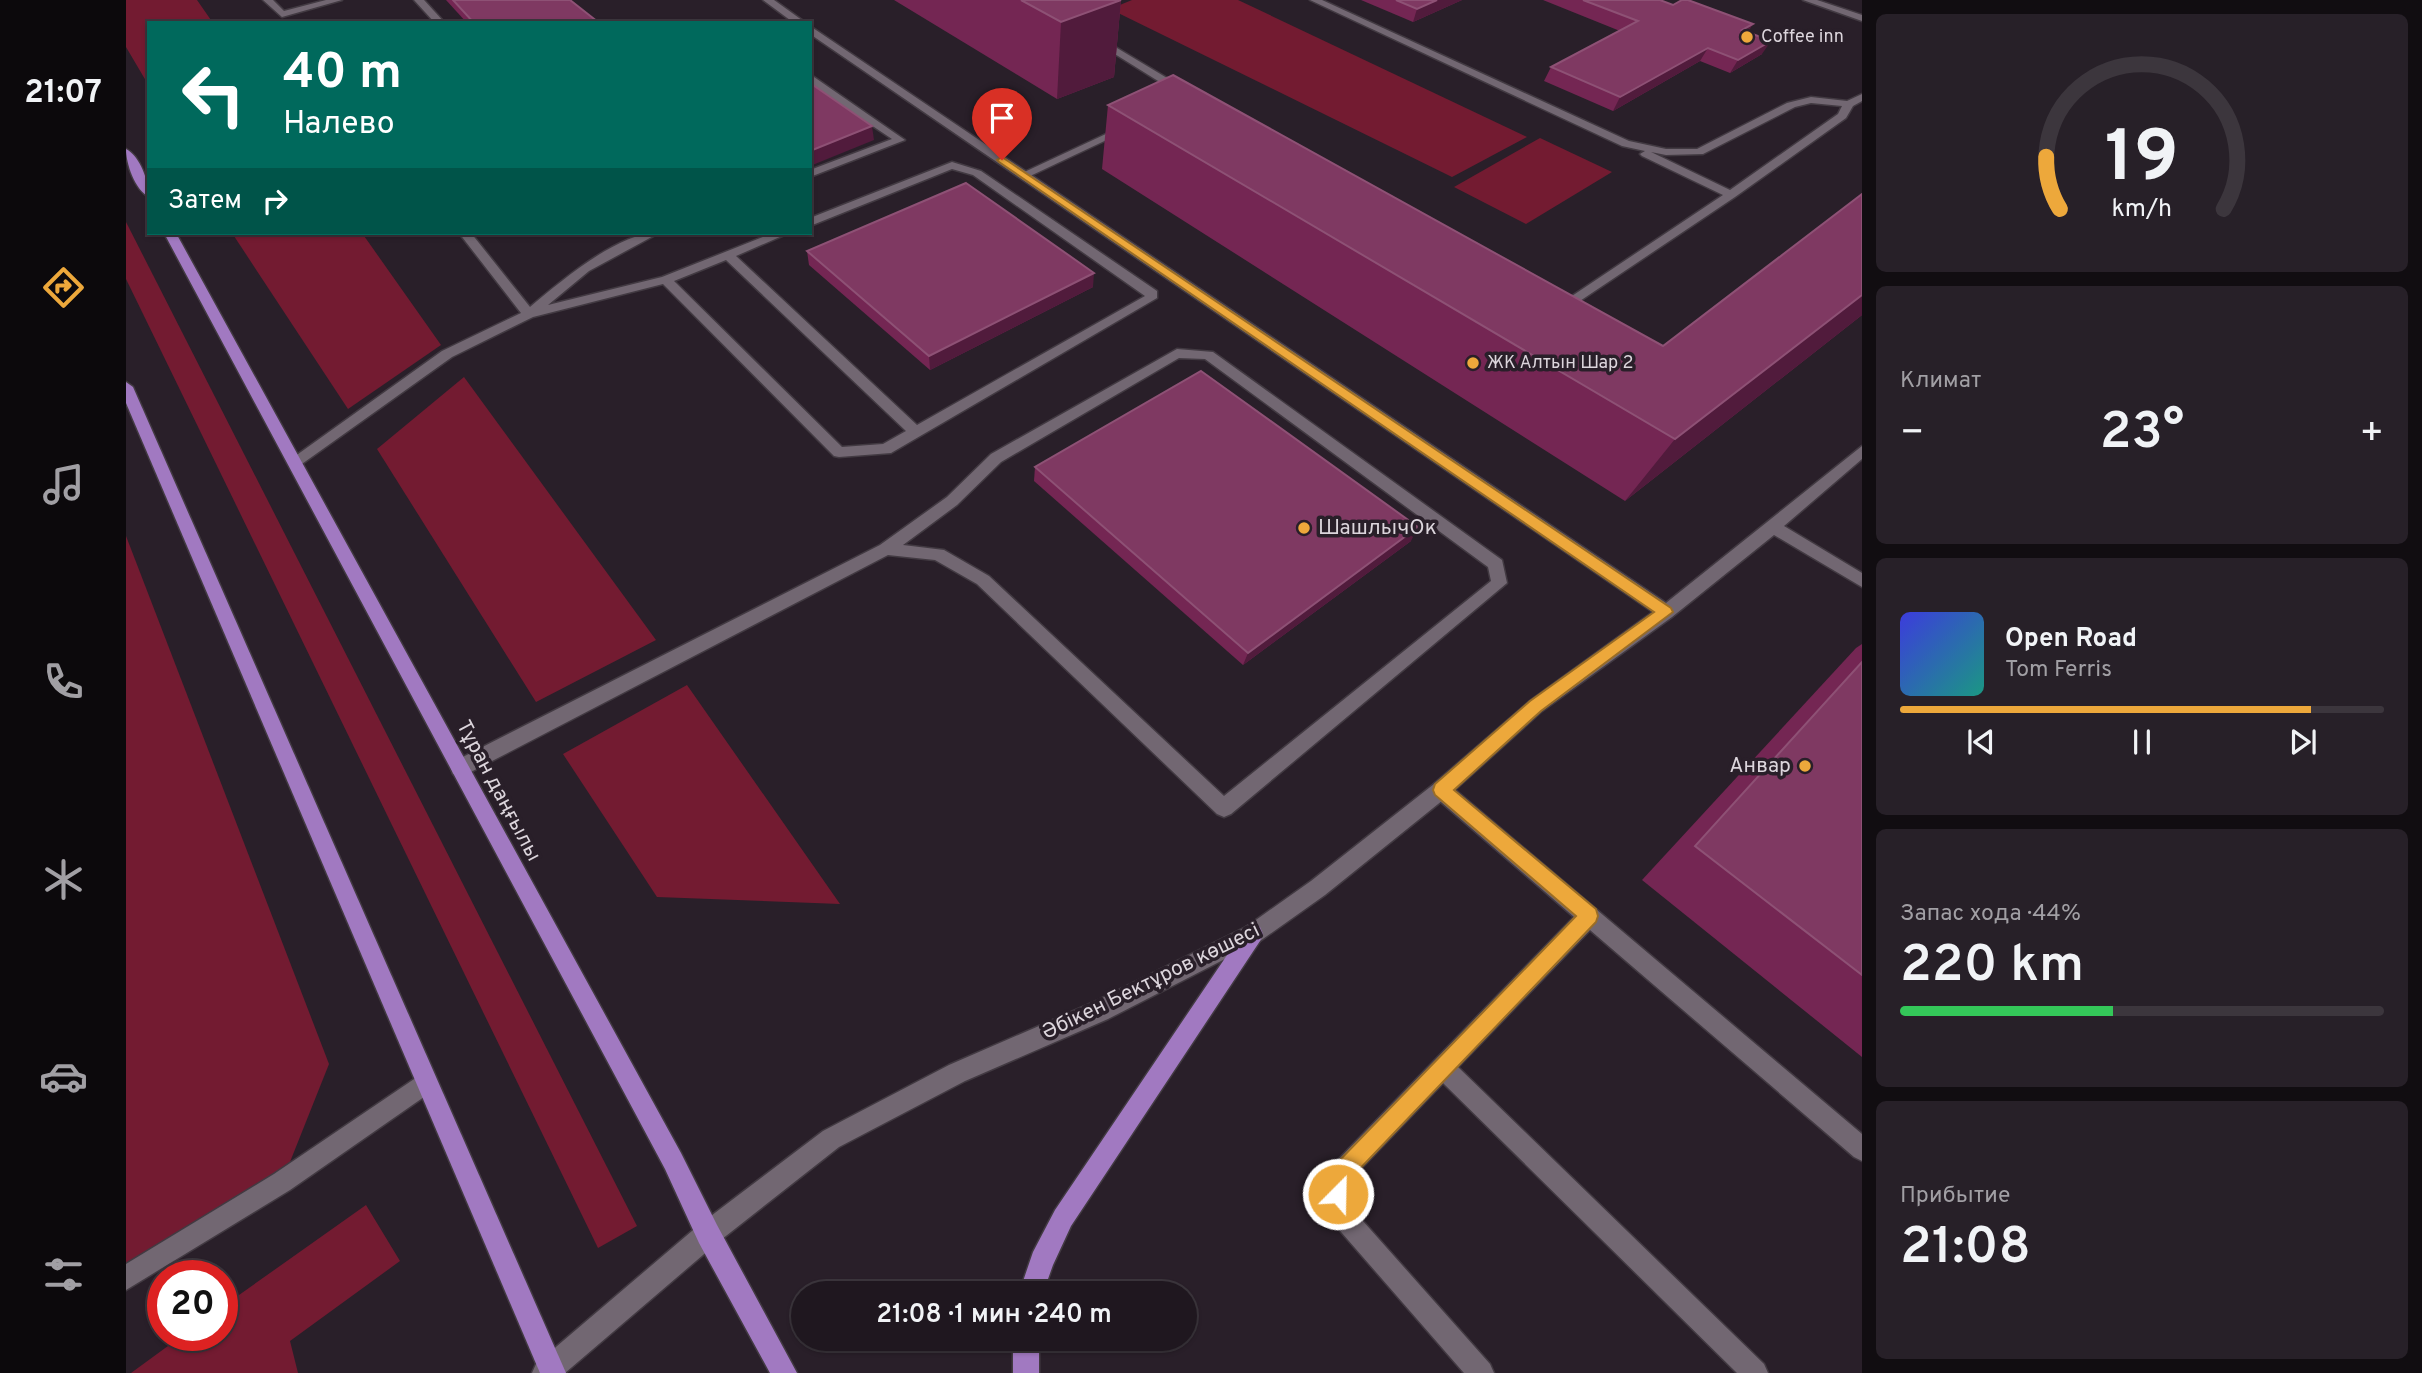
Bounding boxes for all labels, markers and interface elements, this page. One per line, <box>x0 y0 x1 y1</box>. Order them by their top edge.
place label: Coffee inn <box>1761 26 1844 49</box>
marker: Coffee inn <box>1739 29 1755 45</box>
text: 40 m <box>283 44 402 106</box>
icon: left <box>168 49 259 140</box>
text: 21:07 <box>24 74 102 114</box>
pin <box>972 88 1032 160</box>
icon: arrive <box>983 99 1021 137</box>
text: Налево <box>283 105 395 145</box>
text: 19 <box>2105 115 2179 207</box>
icon: right <box>256 182 294 220</box>
text: Затем <box>168 185 242 218</box>
text: km/h <box>2112 194 2172 226</box>
icon: directions <box>39 263 88 312</box>
place label: ЖК Алтын Шар 2 <box>1487 352 1634 375</box>
marker: ЖК Алтын Шар 2 <box>1465 355 1481 371</box>
text: Климат <box>1900 367 1981 396</box>
text: 23° <box>2100 401 2184 467</box>
text: − <box>1900 410 1925 459</box>
text: + <box>2359 410 2384 459</box>
icon: music <box>39 460 88 509</box>
place label: ШашлычОк <box>1318 515 1437 542</box>
marker: ШашлычОк <box>1296 520 1312 536</box>
text: Open Road <box>2005 623 2137 656</box>
text: Tom Ferris <box>2005 656 2112 685</box>
icon: phone <box>39 657 88 706</box>
street label: Тұран даңғылы <box>449 716 547 866</box>
icon: previous <box>1962 723 2000 761</box>
icon: pause <box>2123 723 2161 761</box>
icon: next <box>2284 723 2322 761</box>
place label: Анвар <box>1729 753 1791 780</box>
marker: Анвар <box>1797 758 1813 774</box>
icon: climate <box>39 855 88 904</box>
text: Запас хода · 44% <box>1900 900 2081 929</box>
street label: Әбікен Бектұров көшесі <box>1037 917 1265 1047</box>
text: 220 km <box>1900 934 2084 1000</box>
icon: car <box>39 1052 88 1101</box>
position arrow <box>1301 1157 1375 1231</box>
text: Прибытие <box>1900 1182 2010 1211</box>
text: 21:08 <box>1900 1216 2031 1282</box>
icon: filters <box>39 1250 88 1299</box>
speed limit sign: 20 <box>147 1260 238 1351</box>
text: 21:08 · 1 мин · 240 m <box>876 1299 1112 1332</box>

